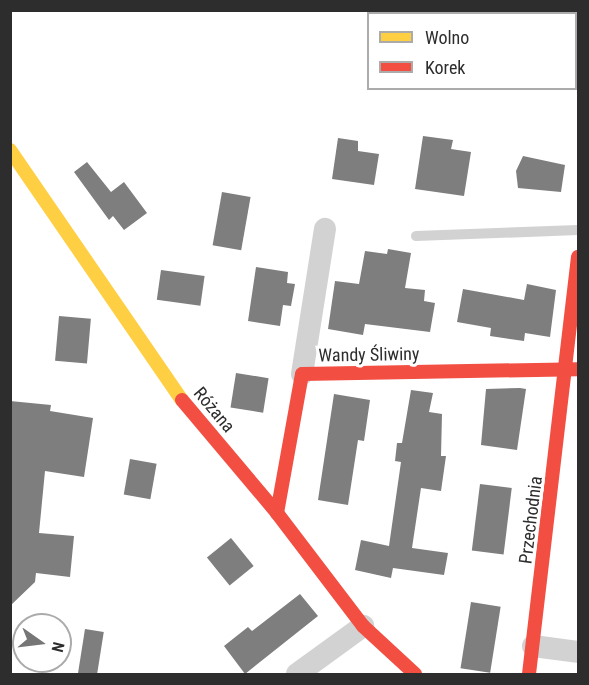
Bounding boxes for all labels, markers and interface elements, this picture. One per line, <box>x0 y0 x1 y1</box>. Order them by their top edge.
legend <box>367 12 577 90</box>
text: Wolno <box>425 27 469 48</box>
text: Korek <box>425 57 465 78</box>
street label: Wandy Śliwiny <box>318 343 420 367</box>
street label: Różana <box>189 383 239 437</box>
street label: Przechodnia <box>515 475 547 565</box>
north arrow <box>12 613 72 673</box>
text: N <box>48 640 68 654</box>

